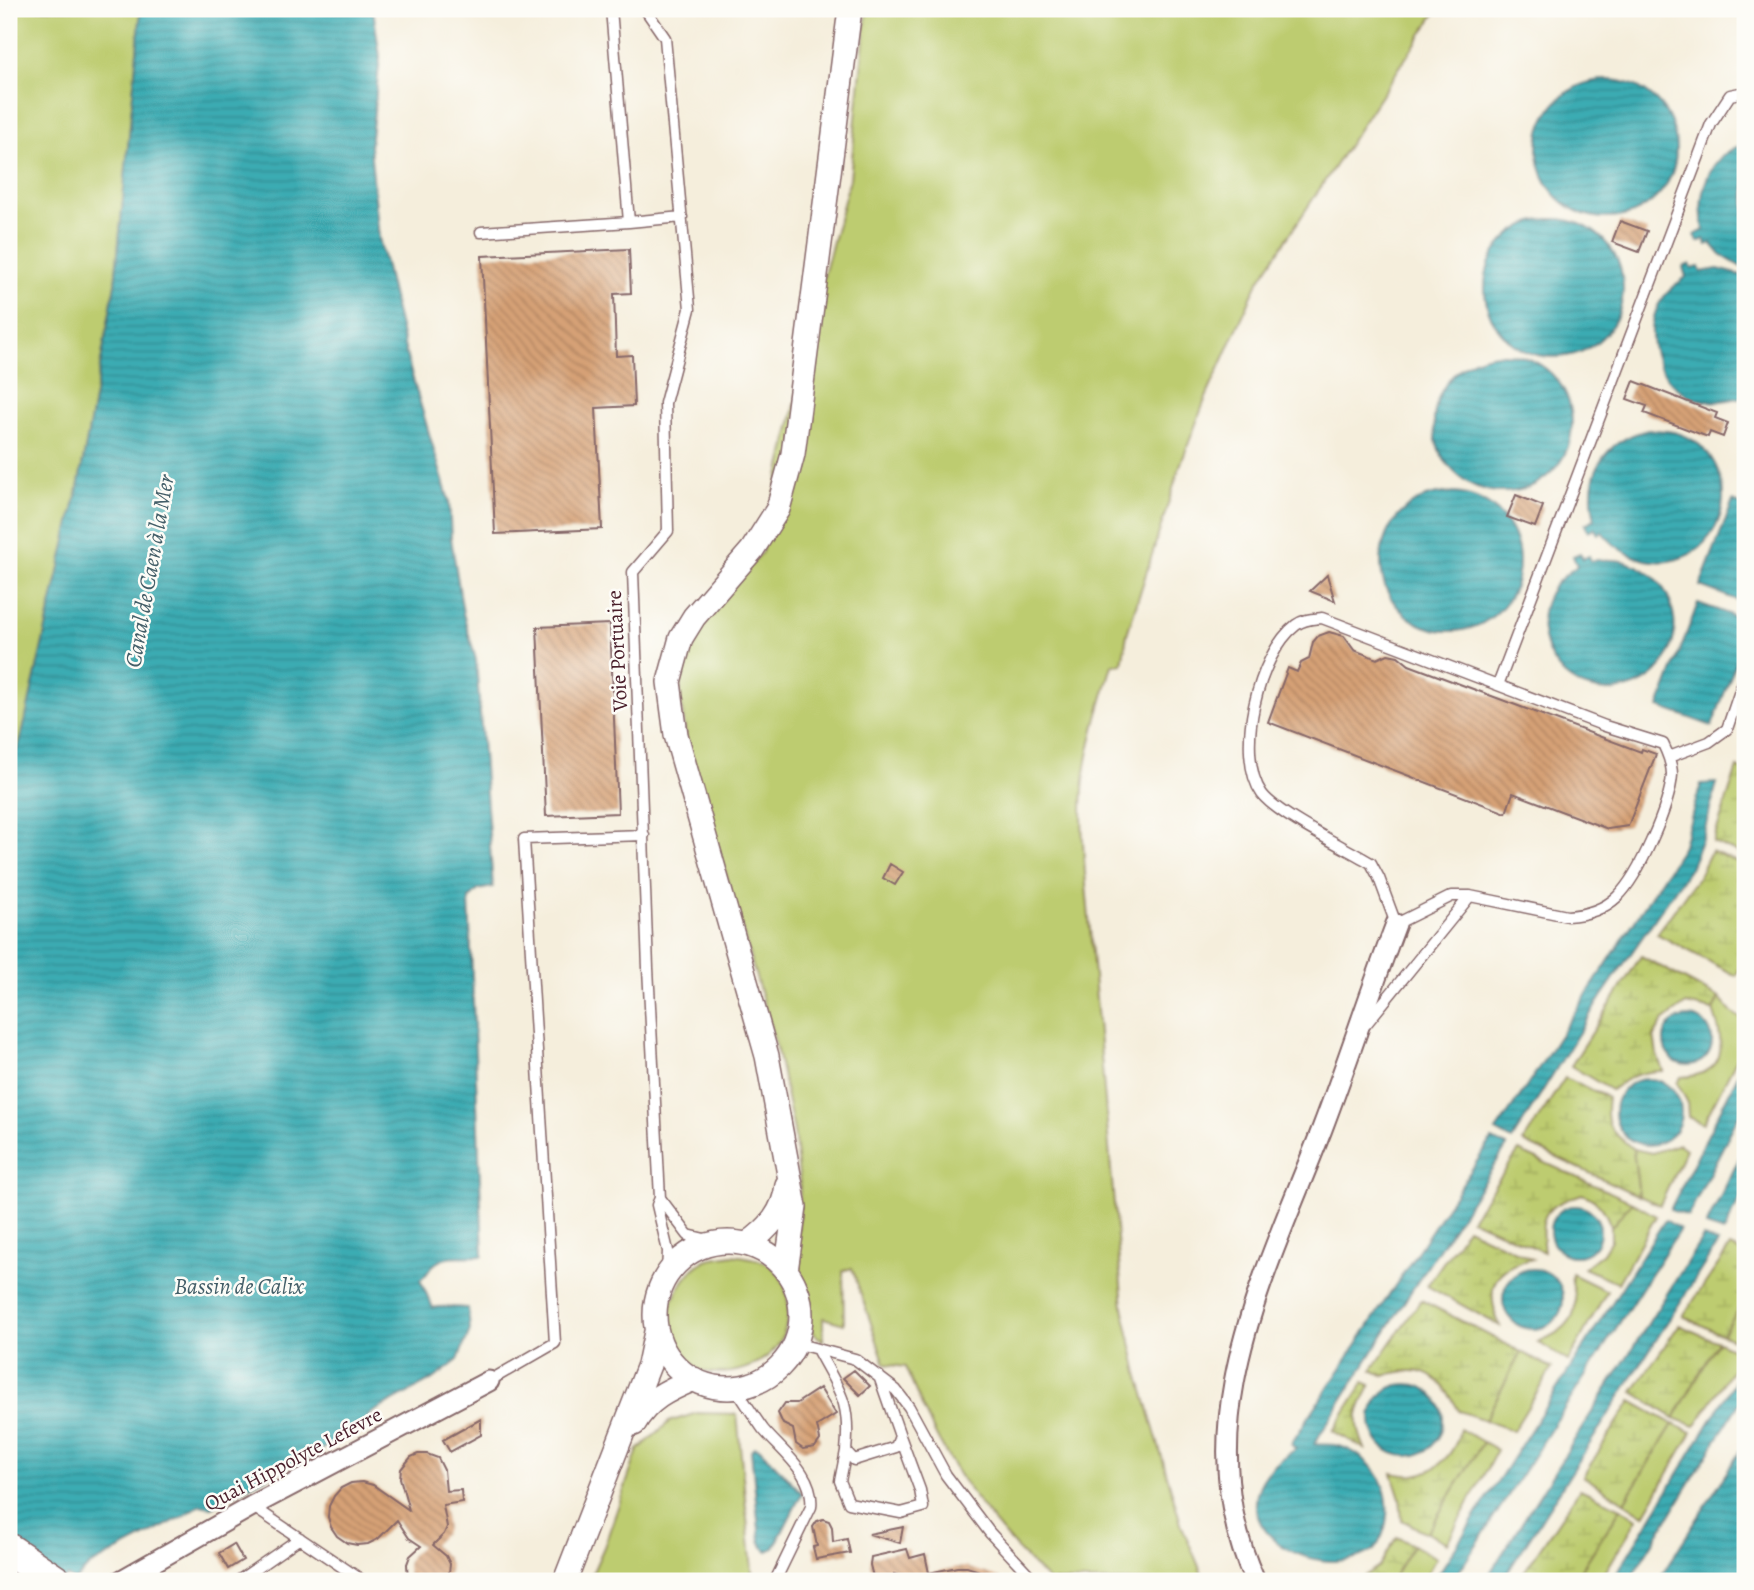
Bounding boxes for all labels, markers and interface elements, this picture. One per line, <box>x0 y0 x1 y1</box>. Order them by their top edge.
water label: Canal de Caen à la Mer <box>117 471 182 670</box>
street label: Voie Portuaire <box>600 590 634 713</box>
water label: Bassin de Calix <box>174 1271 304 1302</box>
street label: Quai Hippolyte Lefevre <box>199 1400 387 1518</box>

